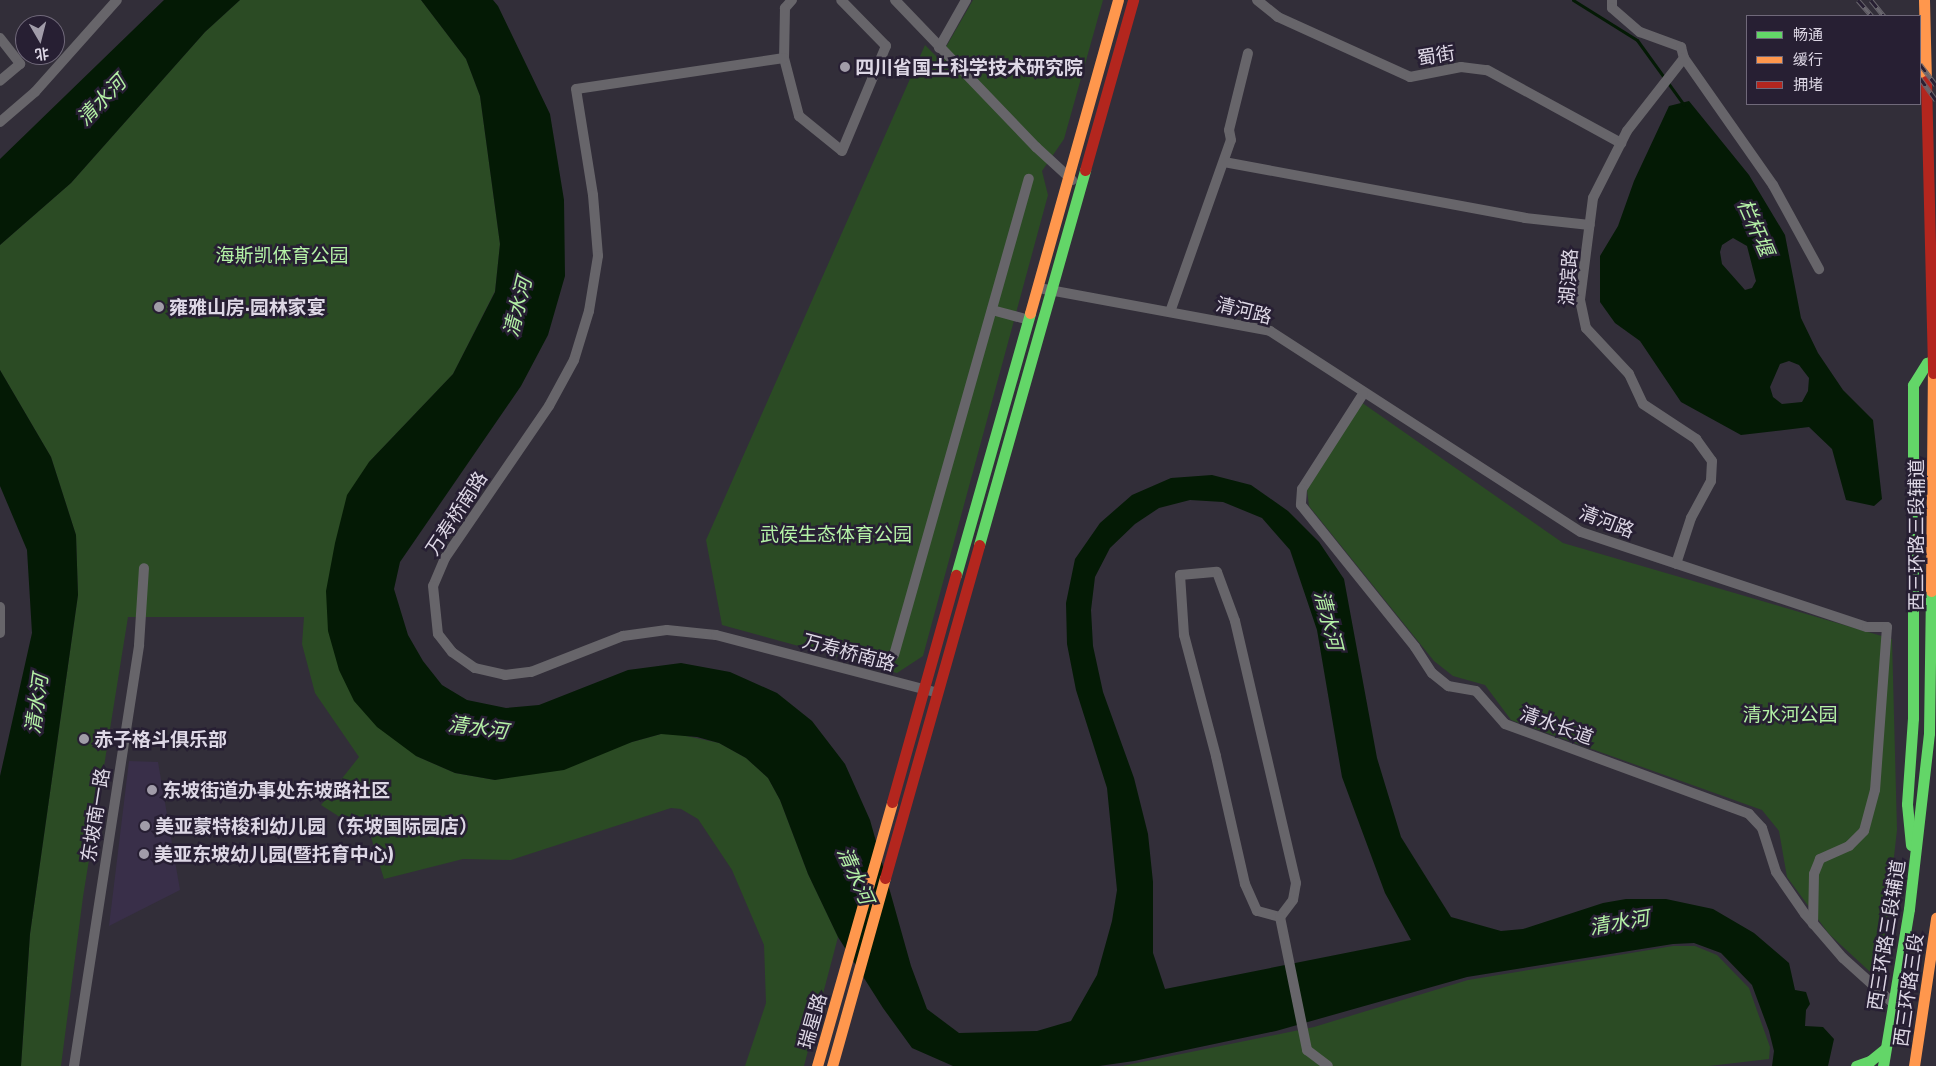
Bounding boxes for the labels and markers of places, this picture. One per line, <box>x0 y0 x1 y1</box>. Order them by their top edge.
place label: 四川省国土科学技术研究院 <box>855 56 1083 78</box>
marker: 四川省国土科学技术研究院 <box>839 61 851 73</box>
place label: 雍雅山房·园林家宴 <box>169 296 326 318</box>
marker: 雍雅山房·园林家宴 <box>153 301 165 313</box>
place label: 赤子格斗俱乐部 <box>94 728 227 750</box>
marker: 赤子格斗俱乐部 <box>78 733 90 745</box>
place label: 东坡街道办事处东坡路社区 <box>162 779 390 801</box>
marker: 东坡街道办事处东坡路社区 <box>146 784 158 796</box>
place label: 美亚蒙特梭利幼儿园（东坡国际园店） <box>155 815 478 837</box>
marker: 美亚蒙特梭利幼儿园（东坡国际园店） <box>139 820 151 832</box>
place label: 美亚东坡幼儿园(暨托育中心) <box>154 843 394 865</box>
marker: 美亚东坡幼儿园(暨托育中心) <box>138 848 150 860</box>

